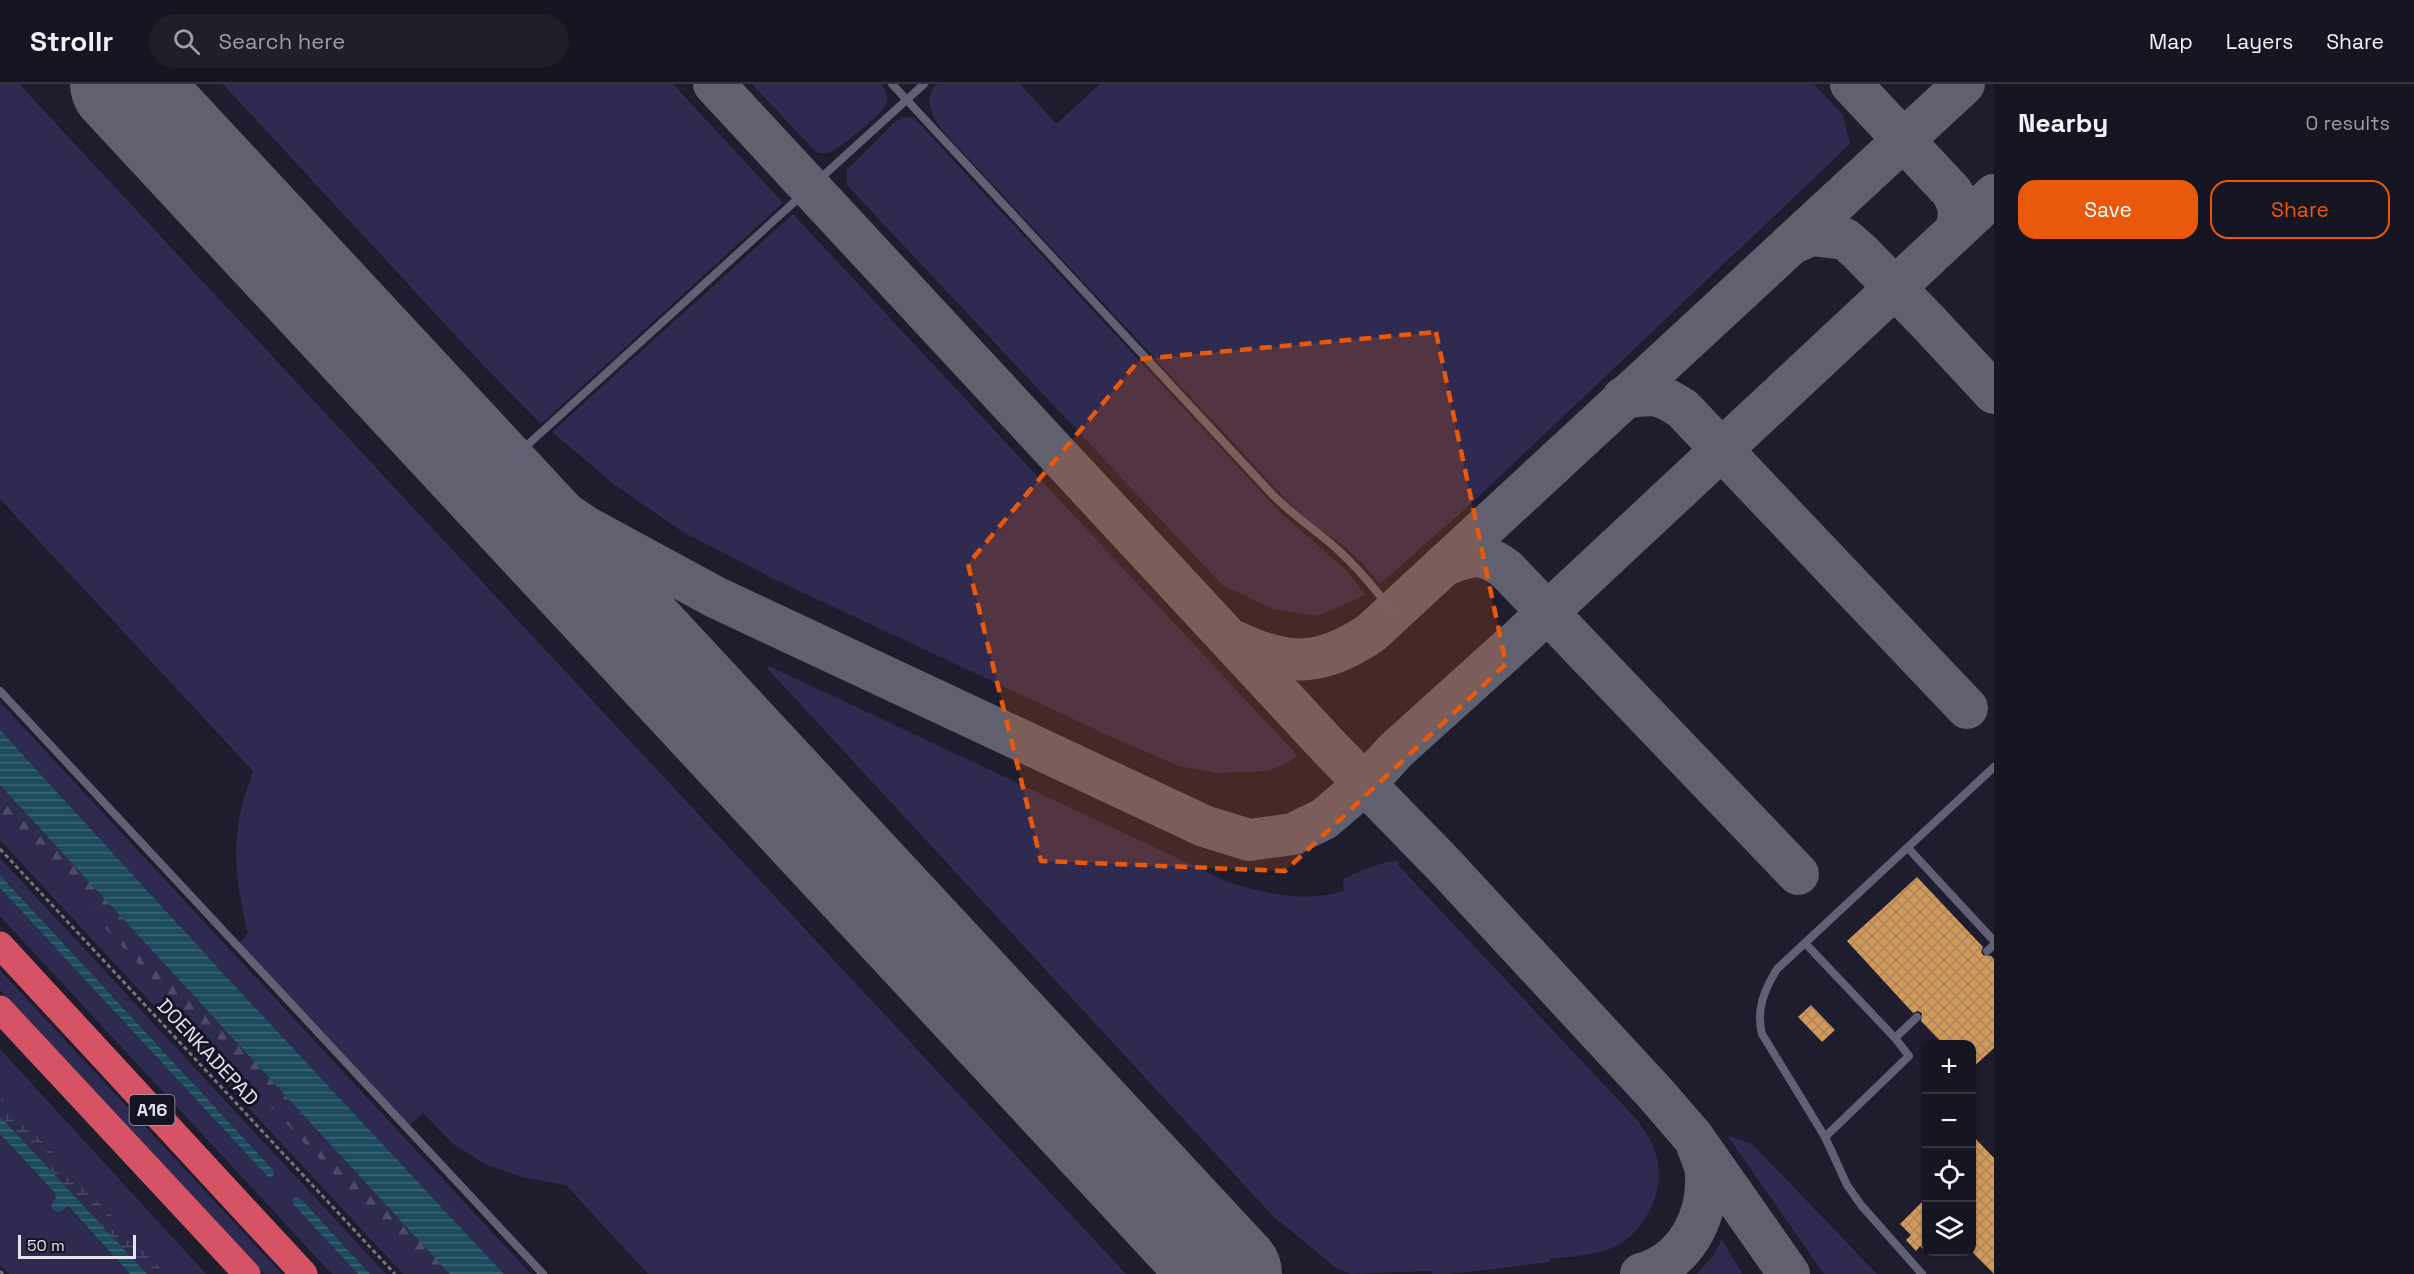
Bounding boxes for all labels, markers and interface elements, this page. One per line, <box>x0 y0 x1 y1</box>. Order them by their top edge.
search box <box>149 14 569 68</box>
text: Strollr <box>30 23 113 59</box>
icon: search <box>170 25 203 58</box>
text: Search here <box>218 27 345 55</box>
text: Map <box>2149 28 2193 55</box>
text: Layers <box>2226 28 2293 55</box>
text: Share <box>2326 28 2384 55</box>
text: Nearby <box>2018 106 2108 140</box>
text: 0 results <box>2306 110 2390 136</box>
button: Save <box>2018 180 2198 239</box>
button: Share <box>2210 180 2390 239</box>
street label: DOENKADEPAD <box>152 993 264 1111</box>
map controls <box>1922 1040 1976 1256</box>
button: + <box>1922 1040 1976 1094</box>
button: − <box>1922 1094 1976 1148</box>
road number: A16 <box>130 1095 174 1125</box>
button: locate <box>1922 1148 1976 1202</box>
button: layers <box>1922 1202 1976 1256</box>
scale bar <box>18 1232 136 1260</box>
text: 50 m <box>27 1235 65 1256</box>

